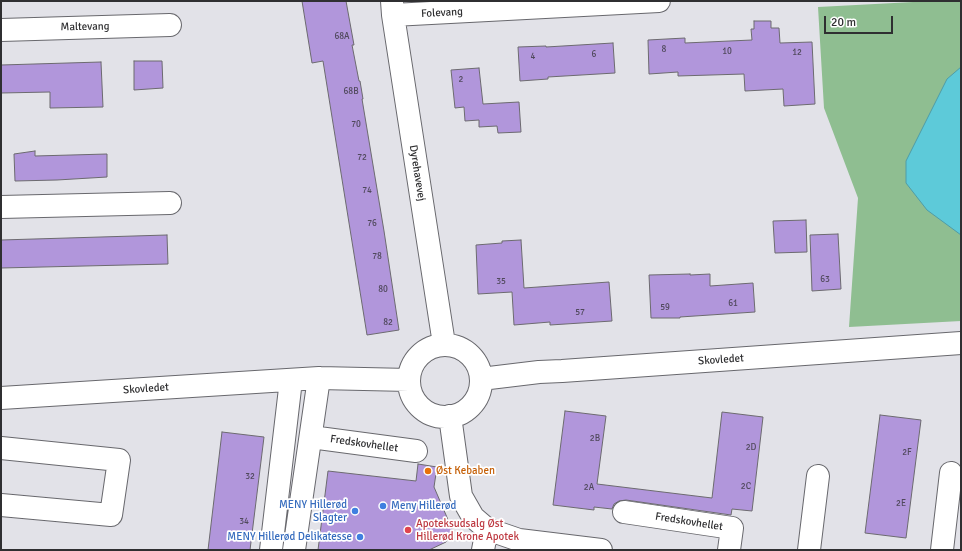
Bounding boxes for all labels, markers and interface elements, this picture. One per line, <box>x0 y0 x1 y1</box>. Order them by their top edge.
street label: Folevang <box>421 5 463 21</box>
scale bar <box>826 8 895 34</box>
text: 20 m <box>831 15 856 30</box>
street label: Maltevang <box>60 20 110 34</box>
house number: 68A <box>334 32 350 42</box>
house number: 8 <box>662 45 666 55</box>
house number: 10 <box>722 47 732 57</box>
house number: 12 <box>792 48 802 58</box>
house number: 6 <box>592 50 596 60</box>
house number: 4 <box>531 52 535 62</box>
house number: 2 <box>459 75 463 85</box>
house number: 68B <box>343 87 359 97</box>
house number: 70 <box>351 120 361 130</box>
street label: Dyrehavevej <box>406 144 428 202</box>
house number: 72 <box>357 153 367 163</box>
house number: 74 <box>362 186 372 196</box>
house number: 76 <box>367 219 377 229</box>
house number: 78 <box>372 252 382 262</box>
house number: 63 <box>820 275 830 285</box>
house number: 35 <box>496 277 506 287</box>
house number: 80 <box>378 285 388 295</box>
house number: 61 <box>728 299 738 309</box>
house number: 59 <box>660 303 670 313</box>
house number: 57 <box>575 308 585 318</box>
house number: 82 <box>383 318 393 328</box>
street label: Skovledet <box>698 352 744 368</box>
street label: Skovledet <box>123 381 169 397</box>
street label: Fredskovhellet <box>329 433 399 455</box>
house number: 2B <box>590 434 600 444</box>
house number: 2D <box>746 443 756 453</box>
house number: 2F <box>902 448 912 458</box>
place label: Øst Kebaben <box>436 464 495 478</box>
marker: Øst Kebaben <box>423 466 433 476</box>
house number: 32 <box>245 472 255 482</box>
house number: 2C <box>741 482 751 492</box>
house number: 2A <box>584 483 594 493</box>
place label: MENY Hillerød Slagter <box>279 498 347 524</box>
place label: Meny Hillerød <box>391 499 456 513</box>
house number: 2E <box>896 499 906 509</box>
marker: Meny Hillerød <box>378 501 388 511</box>
marker: MENY Hillerød Slagter <box>350 506 360 516</box>
street label: Fredskovhellet <box>654 510 724 534</box>
house number: 34 <box>239 517 249 527</box>
place label: Apoteksudsalg Øst Hillerød Krone Apotek <box>416 517 519 543</box>
marker: Apoteksudsalg Øst Hillerød Krone Apotek <box>403 525 413 535</box>
place label: MENY Hillerød Delikatesse <box>227 530 352 544</box>
marker: MENY Hillerød Delikatesse <box>355 532 365 542</box>

